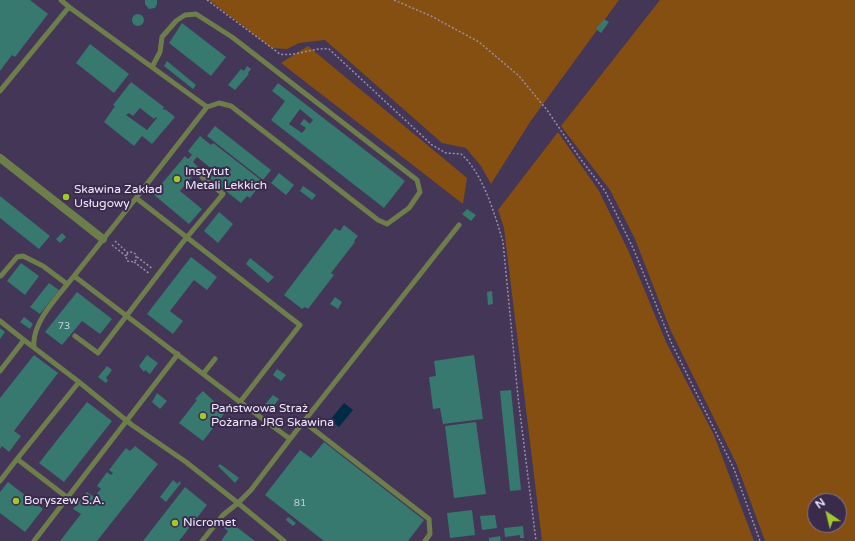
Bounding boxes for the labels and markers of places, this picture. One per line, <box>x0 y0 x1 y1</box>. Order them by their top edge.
place label: Instytut Metali Lekkich <box>185 165 267 193</box>
marker: Instytut Metali Lekkich <box>172 174 182 184</box>
place label: Skawina Zakład Usługowy <box>74 183 162 211</box>
marker: Skawina Zakład Usługowy <box>61 192 71 202</box>
place label: Państwowa Straż Pożarna JRG Skawina <box>211 402 334 430</box>
marker: Państwowa Straż Pożarna JRG Skawina <box>198 411 208 421</box>
place label: Boryszew S.A. <box>24 494 104 508</box>
marker: Boryszew S.A. <box>11 496 21 506</box>
place label: Nicromet <box>183 516 236 530</box>
marker: Nicromet <box>170 518 180 528</box>

